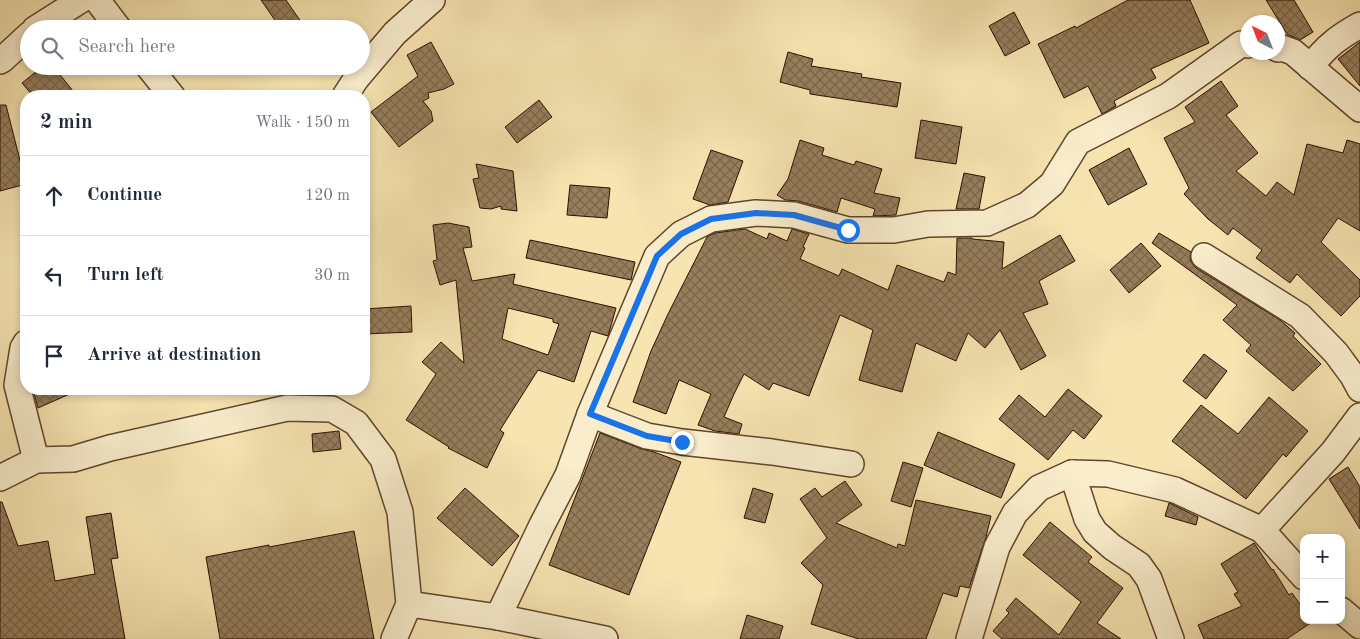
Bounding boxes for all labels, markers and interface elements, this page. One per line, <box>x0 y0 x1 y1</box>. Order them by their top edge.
north arrow <box>1240 15 1285 60</box>
search box <box>20 20 370 75</box>
icon: search <box>38 34 66 62</box>
text: Search here <box>78 38 175 57</box>
text: 2 min <box>40 112 93 133</box>
text: Walk · 150 m <box>255 115 350 131</box>
icon: ahead <box>40 182 68 210</box>
text: Continue <box>87 186 162 205</box>
text: 120 m <box>305 188 350 204</box>
route start <box>837 219 860 242</box>
icon: left <box>40 262 68 290</box>
text: Turn left <box>87 266 164 285</box>
text: 30 m <box>314 268 350 284</box>
icon: arrive <box>40 342 68 370</box>
text: Arrive at destination <box>87 346 261 365</box>
route end <box>671 431 694 454</box>
map controls <box>1300 534 1345 624</box>
button: + <box>1300 534 1345 579</box>
button: − <box>1300 579 1345 624</box>

